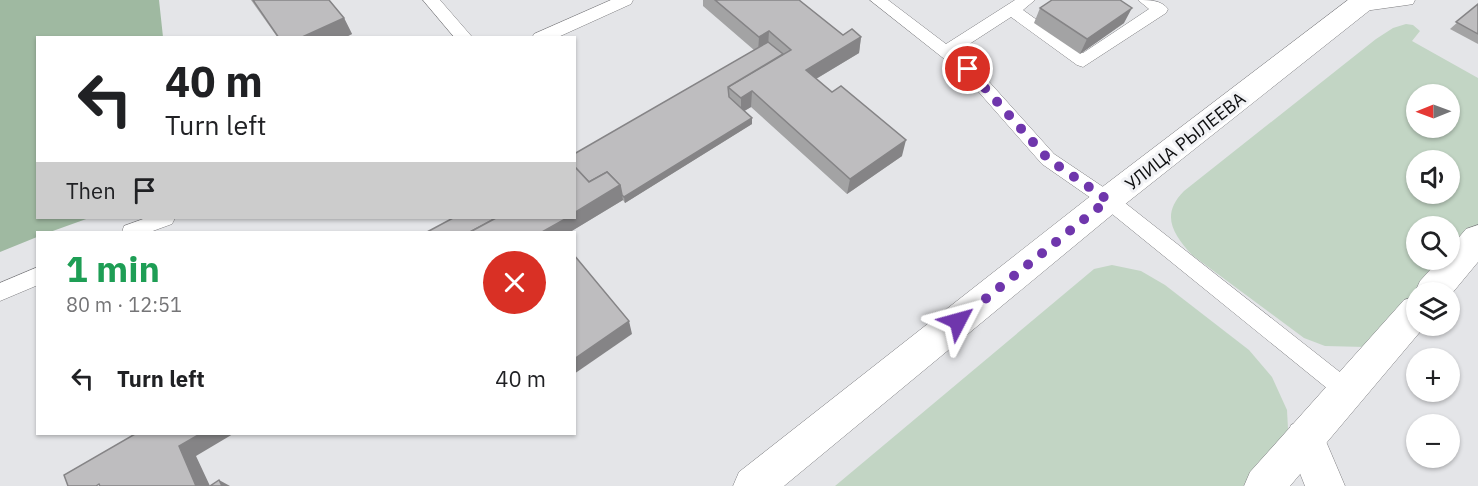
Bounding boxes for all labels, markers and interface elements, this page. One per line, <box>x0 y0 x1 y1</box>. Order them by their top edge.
pin <box>942 43 993 94</box>
icon: arrive <box>951 52 984 85</box>
text: 40 m <box>165 54 263 109</box>
icon: left <box>66 60 144 138</box>
north arrow <box>1406 84 1460 138</box>
map controls <box>1406 84 1460 468</box>
street label: УЛИЦА РЫЛЕЕВА <box>1120 86 1250 195</box>
text: Turn left <box>165 107 266 142</box>
button: sound <box>1406 150 1460 204</box>
icon: arrive <box>128 174 161 207</box>
text: Then <box>66 176 116 205</box>
button: search <box>1406 216 1460 270</box>
text: 1 min <box>66 245 160 292</box>
button: close <box>483 251 546 314</box>
button: layers <box>1406 282 1460 336</box>
position arrow <box>926 289 990 353</box>
text: 80 m · 12:51 <box>66 291 182 318</box>
button: + <box>1406 348 1460 402</box>
icon: left <box>66 362 99 395</box>
text: Turn left <box>117 364 205 393</box>
text: 40 m <box>495 364 546 393</box>
button: − <box>1406 414 1460 468</box>

